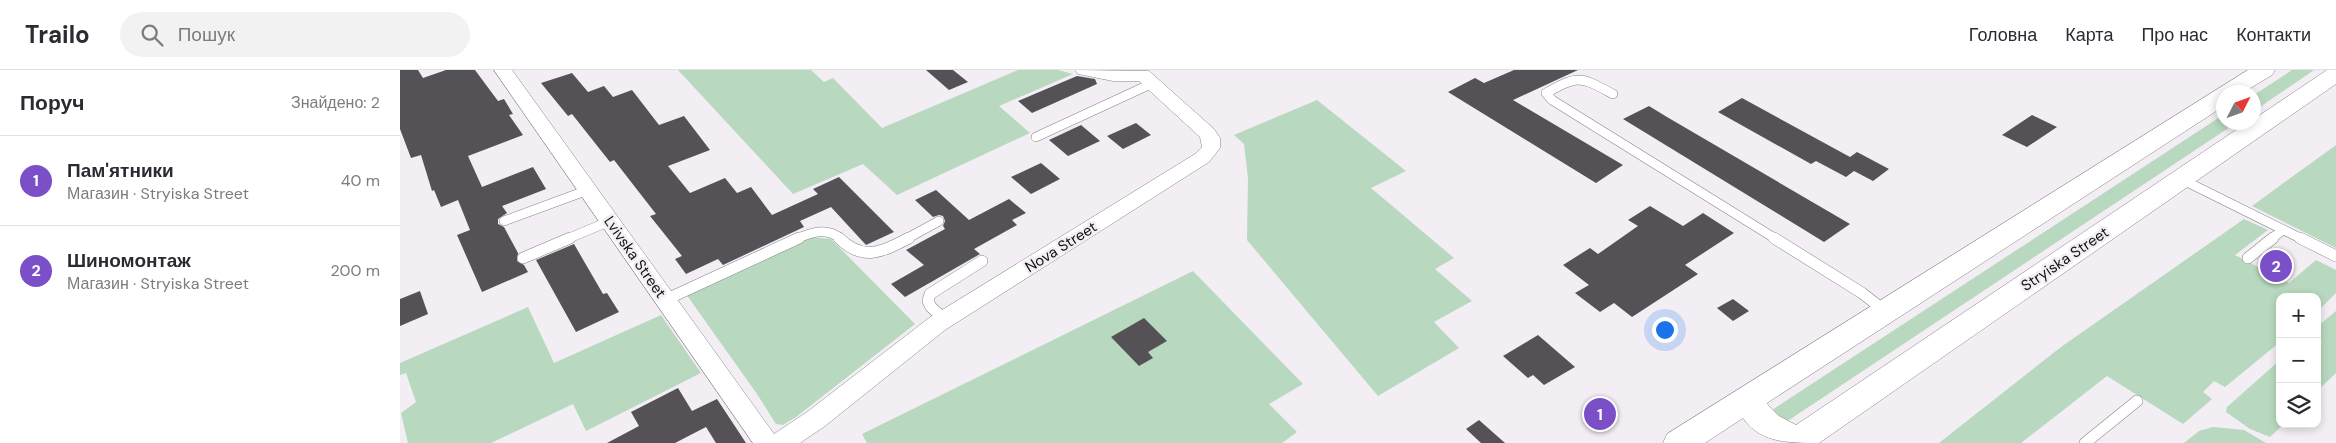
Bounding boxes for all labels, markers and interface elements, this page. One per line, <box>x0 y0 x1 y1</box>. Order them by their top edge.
search box <box>120 12 470 57</box>
text: Trailo <box>25 19 90 50</box>
icon: search <box>138 21 166 49</box>
text: Пошук <box>178 22 235 47</box>
text: Головна <box>1969 23 2037 47</box>
text: Карта <box>2065 23 2113 47</box>
text: Про нас <box>2141 23 2208 47</box>
text: Контакти <box>2236 23 2311 47</box>
north arrow <box>2216 85 2261 130</box>
text: Поруч <box>20 89 84 117</box>
text: Знайдено: 2 <box>291 92 380 113</box>
text: Пам'ятники <box>67 158 174 183</box>
text: 1 <box>33 170 39 191</box>
text: 40 m <box>341 170 380 191</box>
text: Магазин · Stryiska Street <box>67 183 249 204</box>
street label: Lvivska Street <box>599 212 671 302</box>
street label: Nova Street <box>1021 217 1101 277</box>
street label: Stryiska Street <box>2017 222 2113 296</box>
pin: 2 <box>2260 247 2292 285</box>
text: Шиномонтаж <box>67 248 191 273</box>
text: 2 <box>31 260 41 281</box>
text: 200 m <box>331 260 380 281</box>
text: Магазин · Stryiska Street <box>67 273 249 294</box>
map controls <box>2276 293 2321 428</box>
button: + <box>2276 293 2321 338</box>
your location <box>1652 317 1678 343</box>
button: − <box>2276 338 2321 383</box>
button: layers <box>2276 383 2321 428</box>
pin: 1 <box>1584 395 1616 433</box>

